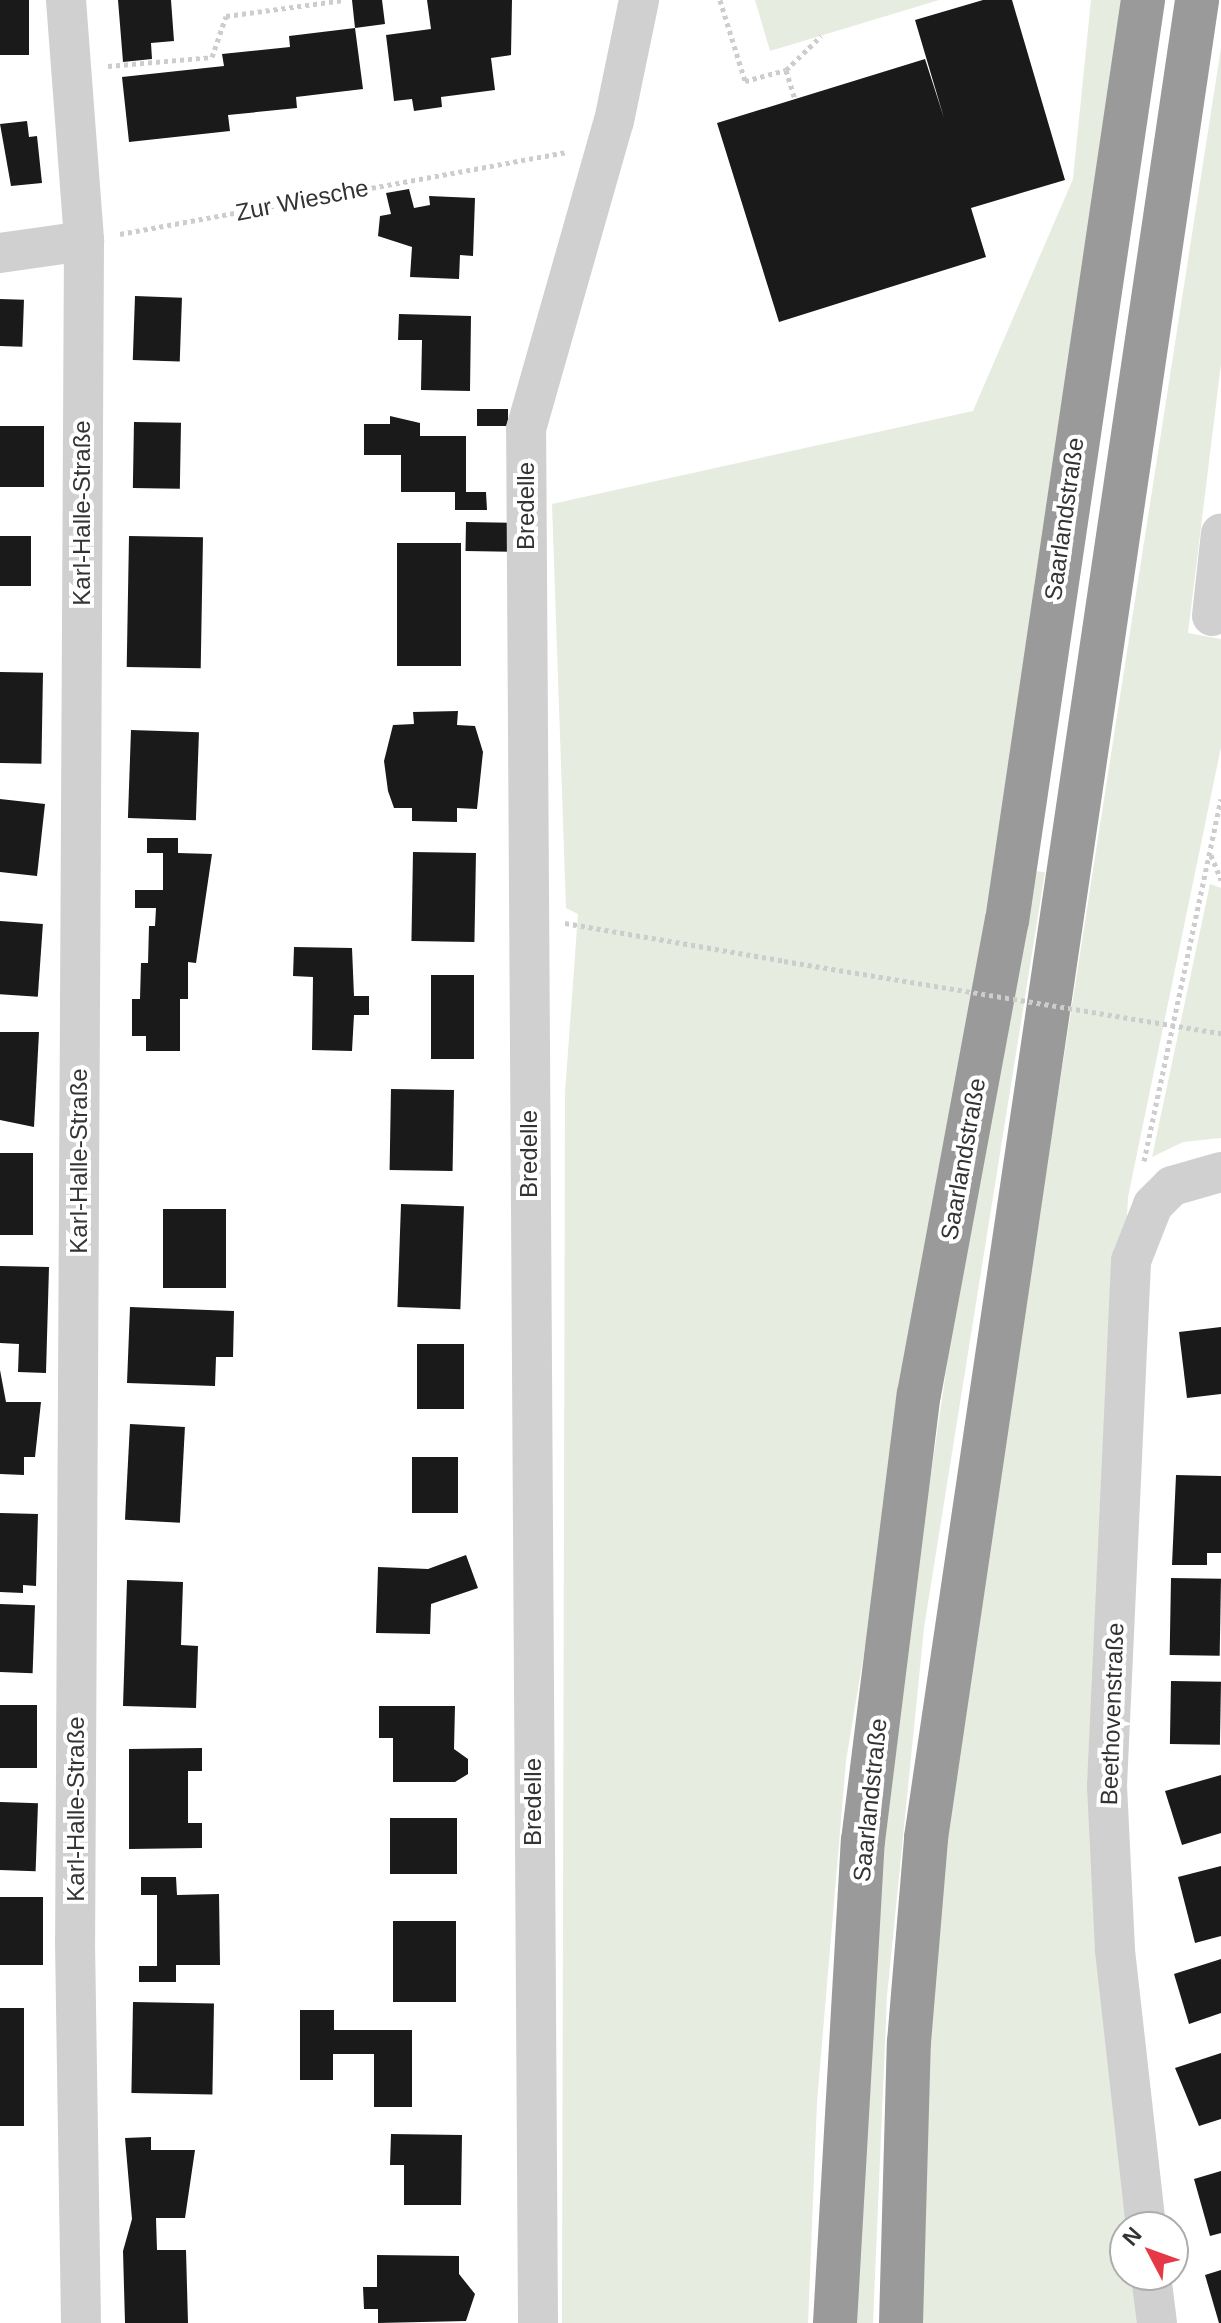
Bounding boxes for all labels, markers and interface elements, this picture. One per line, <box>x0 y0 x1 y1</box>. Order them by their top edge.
street label: Zur Wiesche <box>233 173 371 227</box>
street label: Karl-Halle-Straße <box>68 420 96 606</box>
street label: Saarlandstraße <box>1038 436 1090 602</box>
street label: Bredelle <box>512 462 540 550</box>
street label: Karl-Halle-Straße <box>65 1068 93 1254</box>
street label: Saarlandstraße <box>935 1076 991 1242</box>
street label: Bredelle <box>515 1110 543 1198</box>
street label: Beethovenstraße <box>1094 1622 1130 1806</box>
street label: Karl-Halle-Straße <box>62 1716 90 1902</box>
street label: Saarlandstraße <box>847 1717 893 1883</box>
street label: Bredelle <box>519 1758 547 1846</box>
north arrow <box>1109 2211 1189 2291</box>
text: N <box>1117 2222 1147 2250</box>

